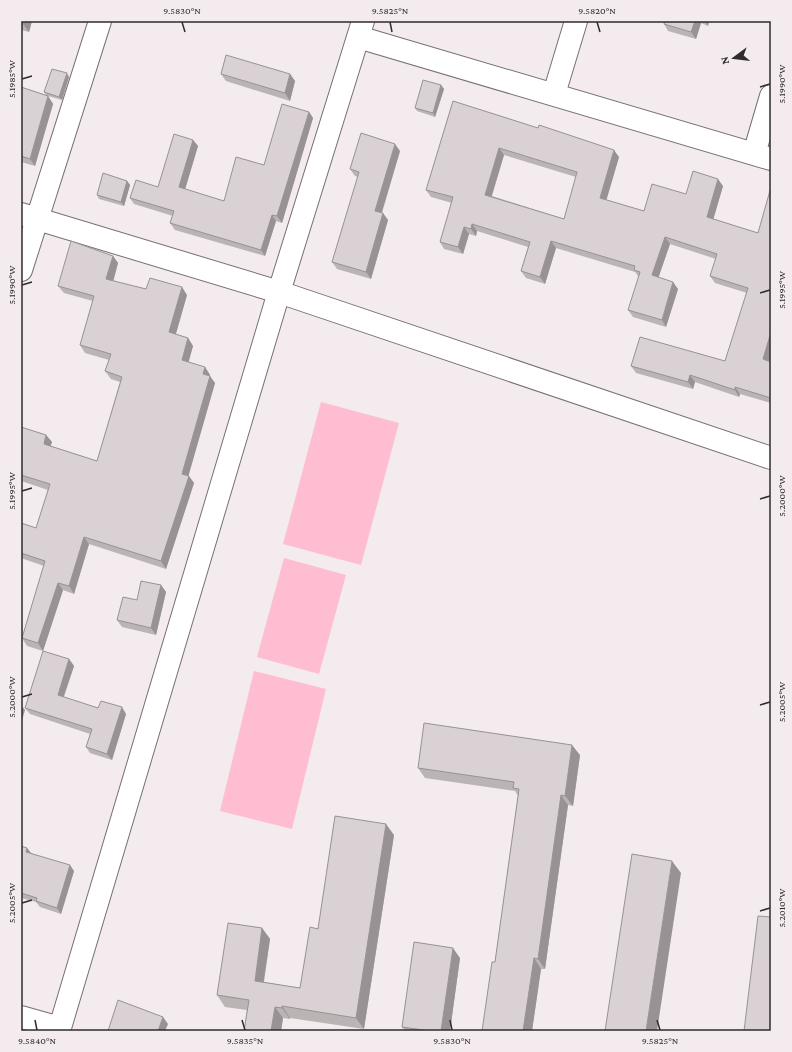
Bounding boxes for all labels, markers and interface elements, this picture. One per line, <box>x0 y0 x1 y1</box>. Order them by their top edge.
text: 9.5830°N <box>163 5 201 16</box>
text: 9.5825°N <box>372 5 409 16</box>
text: 9.5820°N <box>578 5 616 16</box>
north arrow <box>714 38 754 78</box>
text: N <box>717 55 731 66</box>
text: 5.1985°W <box>6 59 17 98</box>
text: 5.1990°W <box>776 64 787 103</box>
text: 5.1990°W <box>6 265 17 304</box>
text: 5.1995°W <box>776 270 787 309</box>
text: 5.1995°W <box>6 471 17 510</box>
text: 5.2000°W <box>776 474 787 517</box>
text: 5.2000°W <box>6 675 17 718</box>
text: 5.2005°W <box>776 681 787 722</box>
text: 5.2005°W <box>6 882 17 923</box>
text: 5.2010°W <box>776 888 787 928</box>
text: 9.5840°N <box>18 1035 56 1046</box>
text: 9.5835°N <box>227 1035 264 1046</box>
text: 9.5830°N <box>433 1035 471 1046</box>
text: 9.5825°N <box>642 1035 679 1046</box>

